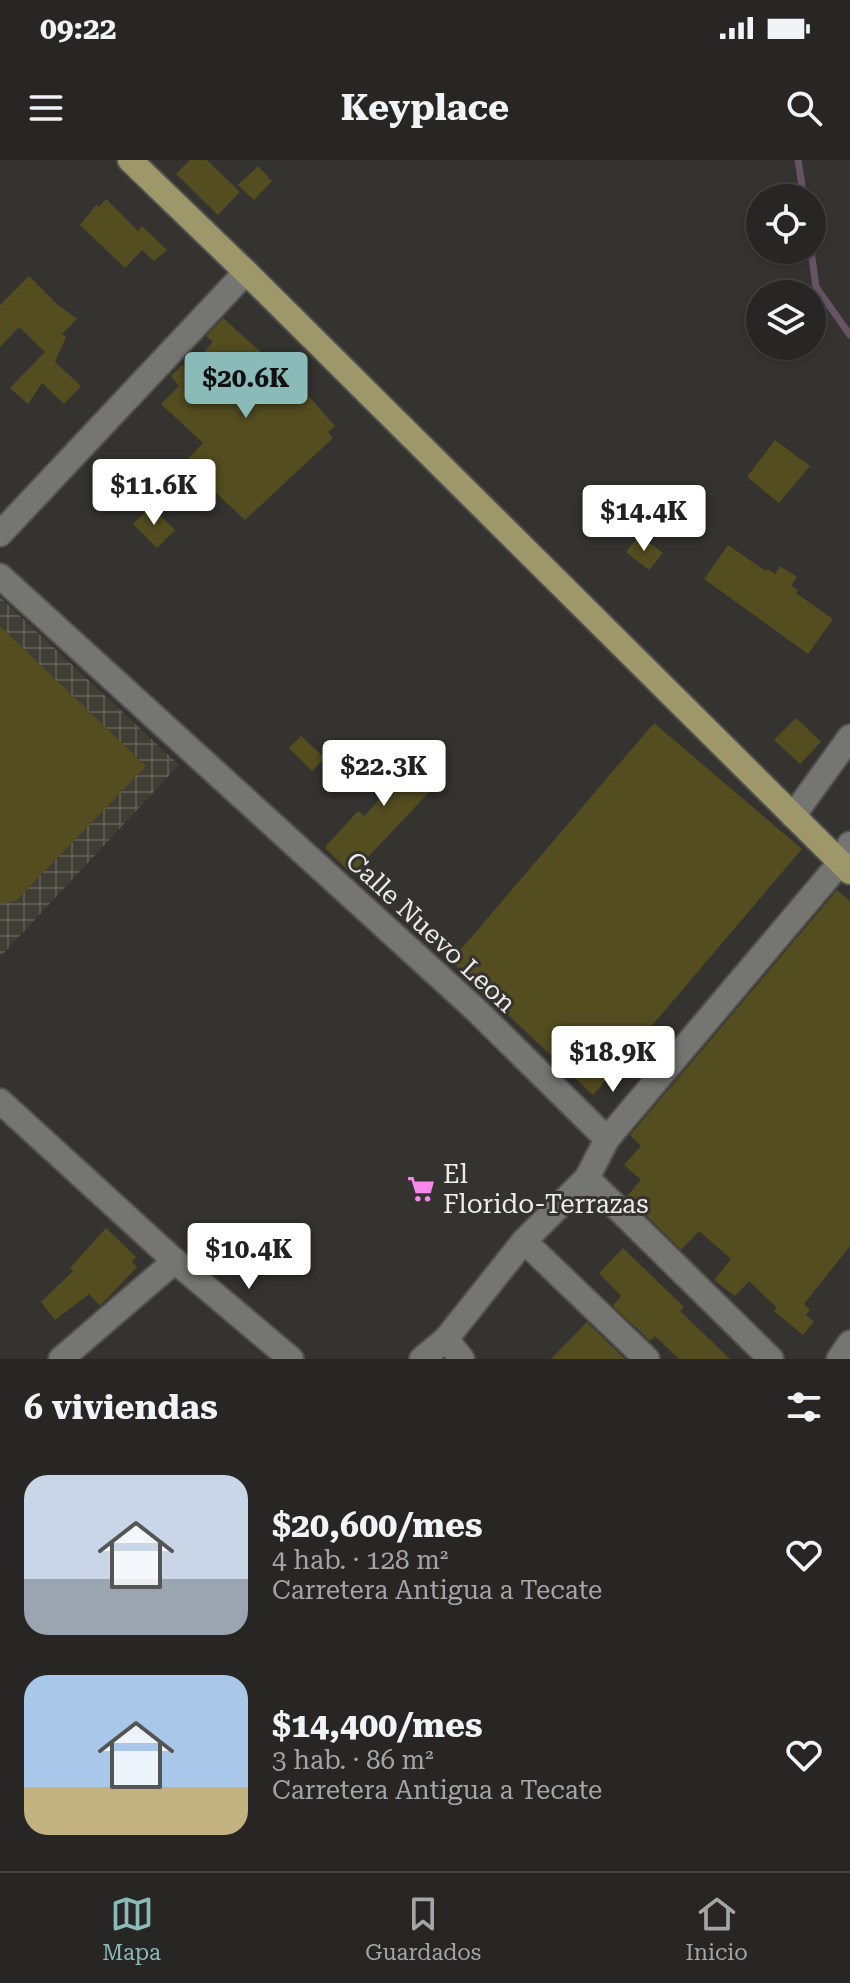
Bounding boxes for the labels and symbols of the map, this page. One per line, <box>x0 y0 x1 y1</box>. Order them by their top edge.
pin: $20.6K <box>181 352 311 420</box>
pin: $11.6K <box>89 459 219 527</box>
pin: $14.4K <box>579 485 709 553</box>
pin: $22.3K <box>319 740 449 808</box>
street label: Calle Nuevo Leon <box>340 846 522 1018</box>
pin: $18.9K <box>548 1026 678 1094</box>
place label: El Florido-Terrazas <box>443 1159 648 1219</box>
supermarket icon: El Florido-Terrazas <box>406 1174 436 1204</box>
pin: $10.4K <box>184 1223 314 1291</box>

